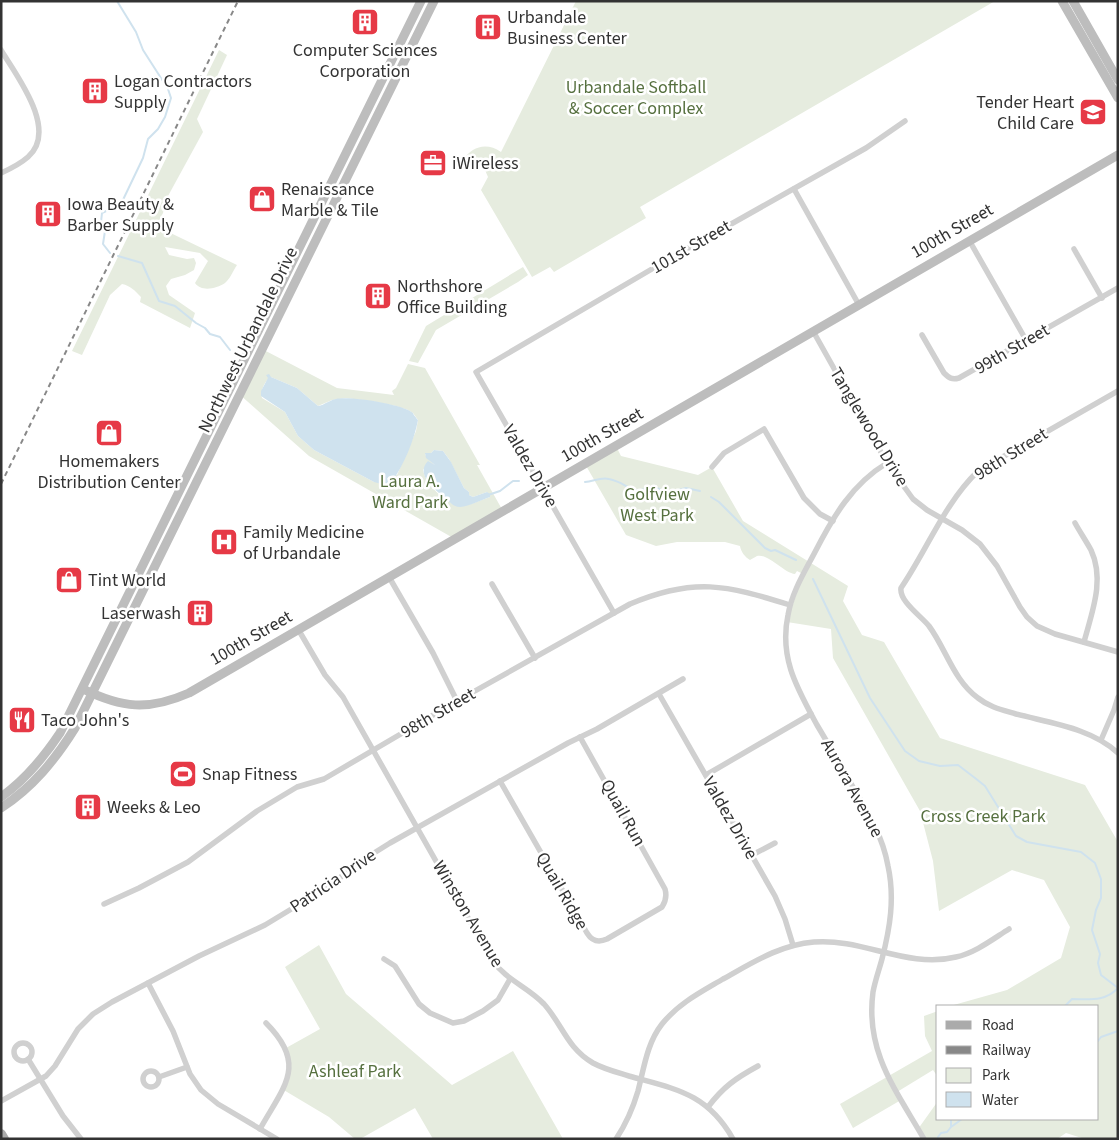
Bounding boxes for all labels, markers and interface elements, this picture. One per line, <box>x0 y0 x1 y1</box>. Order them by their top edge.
place label: Urbandale Business Center <box>507 5 628 51</box>
building icon: Computer Sciences Corporation <box>350 7 380 37</box>
building icon: Urbandale Business Center <box>473 12 503 42</box>
place label: Computer Sciences Corporation <box>293 38 437 84</box>
place label: Logan Contractors Supply <box>114 69 252 115</box>
park label: Urbandale Softball & Soccer Complex <box>566 75 706 121</box>
building icon: Logan Contractors Supply <box>80 76 110 106</box>
place label: Tender Heart Child Care <box>976 90 1074 136</box>
school or university icon: Tender Heart Child Care <box>1078 97 1108 127</box>
office icon: iWireless <box>418 148 448 178</box>
place label: iWireless <box>452 151 519 176</box>
place label: Renaissance Marble & Tile <box>281 177 379 223</box>
shop icon: Renaissance Marble & Tile <box>247 184 277 214</box>
place label: Iowa Beauty & Barber Supply <box>67 192 175 238</box>
street label: 100th Street <box>906 197 998 265</box>
building icon: Iowa Beauty & Barber Supply <box>33 199 63 229</box>
street label: 101st Street <box>646 214 736 280</box>
street label: Northwest Urbandale Drive <box>192 243 304 437</box>
place label: Northshore Office Building <box>397 274 507 320</box>
building icon: Northshore Office Building <box>363 281 393 311</box>
street label: 99th Street <box>970 318 1054 380</box>
street label: Tanglewood Drive <box>824 363 914 491</box>
street label: 100th Street <box>556 401 648 469</box>
shop icon: Homemakers Distribution Center <box>94 418 124 448</box>
street label: Valdez Drive <box>496 420 564 512</box>
street label: 98th Street <box>969 422 1053 486</box>
place label: Homemakers Distribution Center <box>38 449 181 495</box>
park label: Laura A. Ward Park <box>372 469 448 515</box>
park label: Golfview West Park <box>620 482 694 528</box>
place label: Family Medicine of Urbandale <box>243 520 364 566</box>
hospital icon: Family Medicine of Urbandale <box>209 527 239 557</box>
shop icon: Tint World <box>54 565 84 595</box>
place label: Tint World <box>88 568 166 593</box>
building icon: Laserwash <box>185 598 215 628</box>
place label: Laserwash <box>101 601 181 626</box>
street label: 100th Street <box>205 604 297 672</box>
street label: 98th Street <box>396 682 480 744</box>
restaurant icon: Taco John's <box>7 705 37 735</box>
place label: Taco John's <box>41 708 129 733</box>
street label: Aurora Avenue <box>815 734 889 842</box>
sports icon: Snap Fitness <box>168 759 198 789</box>
place label: Snap Fitness <box>202 762 297 787</box>
street label: Valdez Drive <box>696 772 764 864</box>
street label: Quail Run <box>594 775 652 851</box>
building icon: Weeks & Leo <box>73 792 103 822</box>
place label: Weeks & Leo <box>107 795 201 820</box>
park label: Cross Creek Park <box>920 804 1046 829</box>
street label: Patricia Drive <box>285 843 381 919</box>
street label: Quail Ridge <box>530 848 594 934</box>
street label: Winston Avenue <box>426 856 510 972</box>
legend <box>936 1005 1099 1120</box>
text: Road <box>982 1015 1014 1036</box>
text: Railway <box>982 1040 1031 1061</box>
park label: Ashleaf Park <box>309 1059 401 1084</box>
text: Park <box>982 1065 1011 1086</box>
text: Water <box>982 1090 1019 1111</box>

